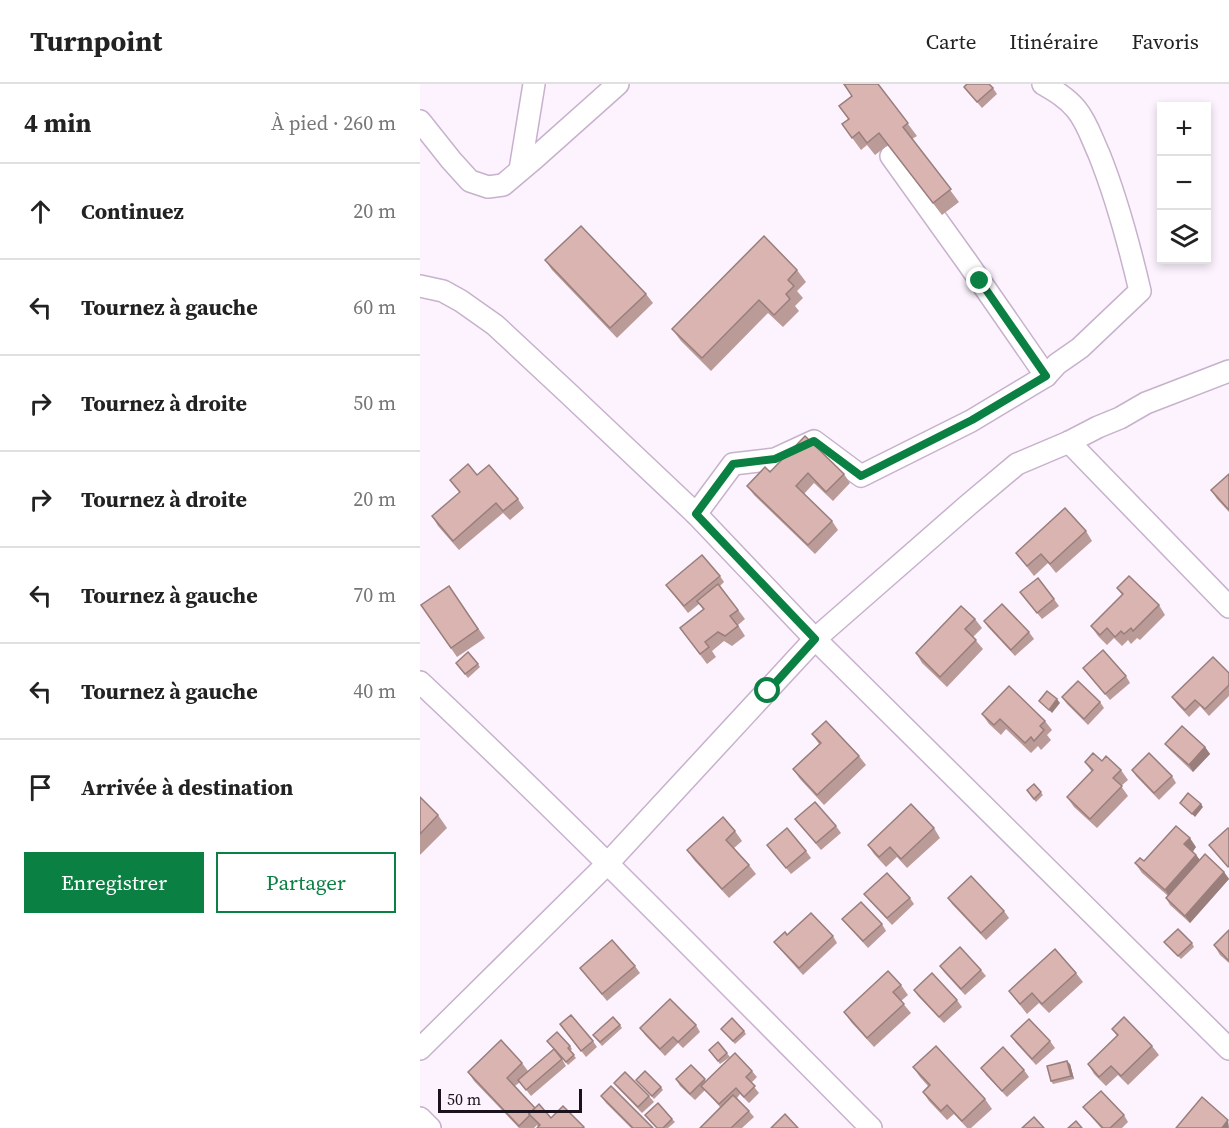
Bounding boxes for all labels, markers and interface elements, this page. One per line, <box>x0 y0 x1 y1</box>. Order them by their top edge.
text: Turnpoint <box>30 22 162 60</box>
text: Carte <box>926 27 976 56</box>
text: Itinéraire <box>1009 27 1098 56</box>
text: Favoris <box>1131 27 1199 56</box>
map controls <box>1157 102 1211 264</box>
button: + <box>1157 102 1211 156</box>
text: 4 min <box>24 105 91 141</box>
text: À pied · 260 m <box>271 109 396 137</box>
button: − <box>1157 156 1211 210</box>
icon: ahead <box>24 195 57 228</box>
text: Continuez <box>81 196 184 226</box>
text: 20 m <box>353 197 396 225</box>
button: layers <box>1157 210 1211 264</box>
route end <box>966 267 992 293</box>
icon: left <box>24 291 57 324</box>
text: Tournez à gauche <box>81 292 258 322</box>
text: 60 m <box>353 293 396 321</box>
icon: right <box>24 387 57 420</box>
text: Tournez à droite <box>81 388 247 418</box>
text: 50 m <box>353 389 396 417</box>
icon: right <box>24 483 57 516</box>
text: Tournez à droite <box>81 484 247 514</box>
text: 20 m <box>353 485 396 513</box>
icon: left <box>24 579 57 612</box>
text: Tournez à gauche <box>81 580 258 610</box>
text: 70 m <box>353 581 396 609</box>
icon: left <box>24 675 57 708</box>
text: Tournez à gauche <box>81 676 258 706</box>
text: 40 m <box>353 677 396 705</box>
route start <box>754 677 780 703</box>
icon: arrive <box>24 771 57 804</box>
text: Arrivée à destination <box>81 772 293 802</box>
button: Enregistrer <box>24 852 204 913</box>
button: Partager <box>216 852 396 913</box>
scale bar <box>438 1086 582 1114</box>
text: 50 m <box>447 1088 481 1110</box>

